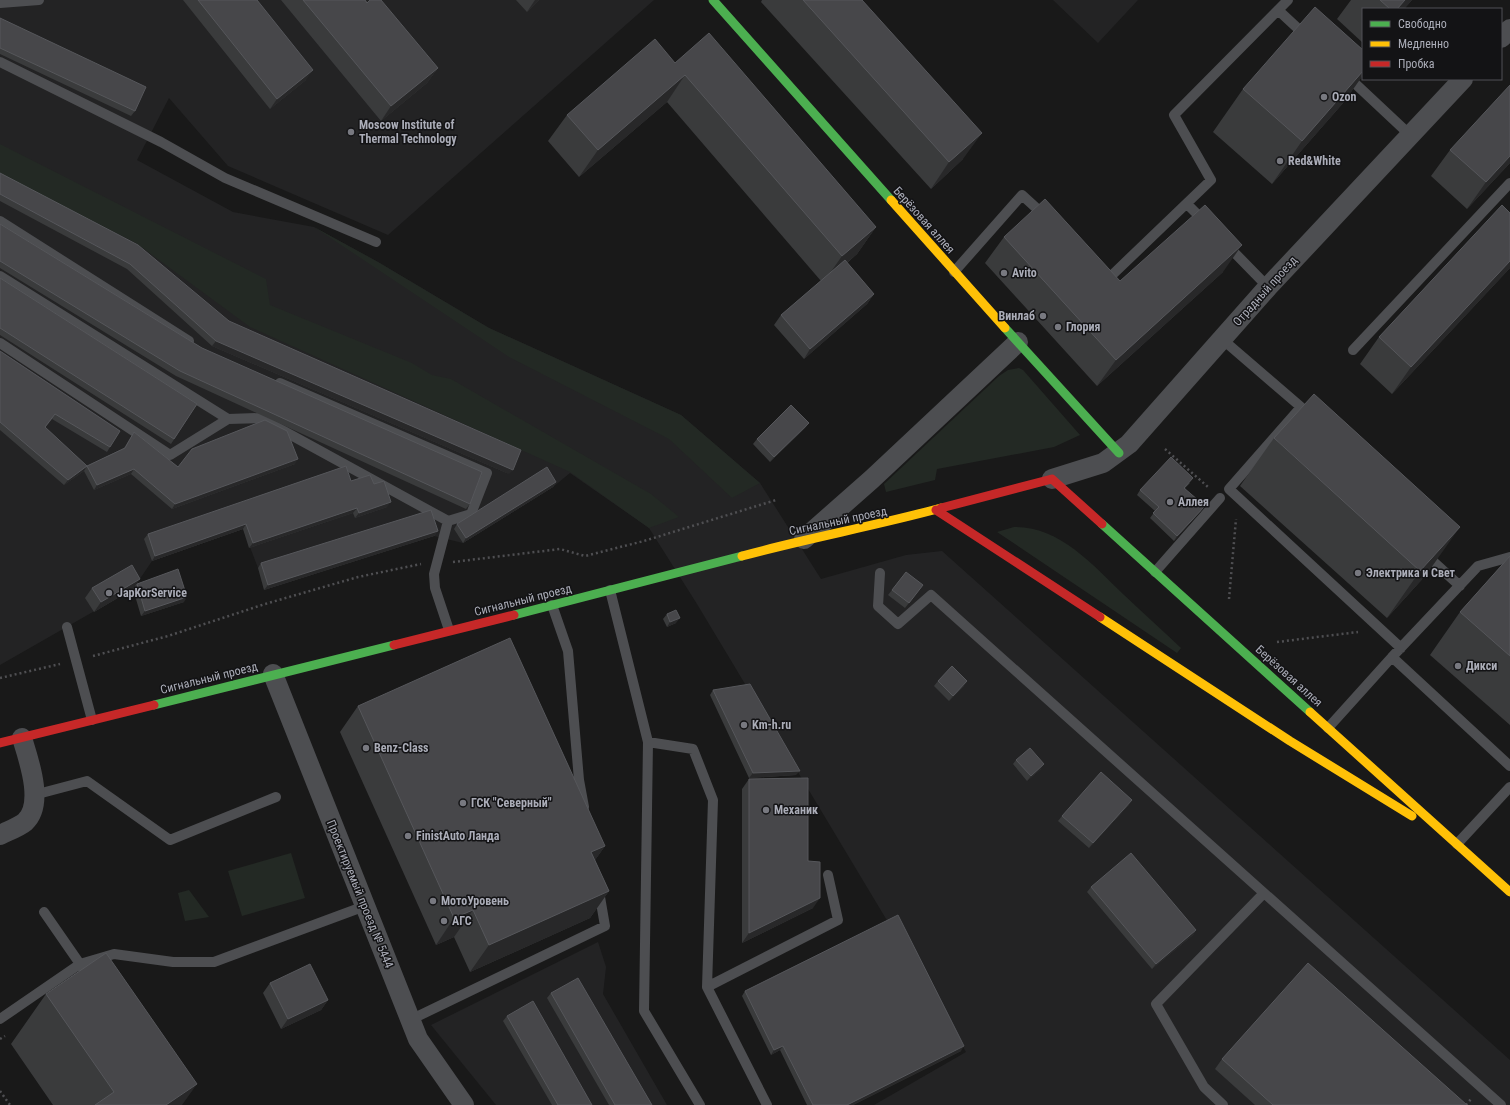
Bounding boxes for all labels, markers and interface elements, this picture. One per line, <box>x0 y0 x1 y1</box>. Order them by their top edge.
legend <box>1362 8 1502 80</box>
text: Свободно <box>1398 17 1447 31</box>
text: Медленно <box>1398 37 1449 51</box>
text: Пробка <box>1398 57 1435 71</box>
place label: Ozon <box>1332 90 1357 104</box>
marker: Ozon <box>1319 92 1329 102</box>
place label: Moscow Institute of Thermal Technology <box>359 118 457 146</box>
marker: Moscow Institute of Thermal Technology <box>346 127 356 137</box>
place label: Red&White <box>1288 154 1341 168</box>
marker: Red&White <box>1275 156 1285 166</box>
street label: Берёзовая аллея <box>890 184 958 256</box>
street label: Отрадный проезд <box>1230 253 1300 329</box>
place label: Avito <box>1012 266 1037 280</box>
marker: Avito <box>999 268 1009 278</box>
place label: Винлаб <box>999 309 1035 323</box>
marker: Винлаб <box>1038 311 1048 321</box>
place label: Глория <box>1066 320 1100 334</box>
marker: Глория <box>1053 322 1063 332</box>
place label: Аллея <box>1178 495 1209 509</box>
marker: Аллея <box>1165 497 1175 507</box>
street label: Сигнальный проезд <box>788 504 889 538</box>
place label: Электрика и Свет <box>1366 566 1456 580</box>
marker: Электрика и Свет <box>1353 568 1363 578</box>
street label: Сигнальный проезд <box>473 581 574 619</box>
place label: JapKorService <box>117 586 187 600</box>
marker: JapKorService <box>104 588 114 598</box>
street label: Берёзовая аллея <box>1253 642 1325 710</box>
street label: Сигнальный проезд <box>159 659 260 697</box>
place label: Дикси <box>1466 659 1497 673</box>
marker: Дикси <box>1453 661 1463 671</box>
place label: Km-h.ru <box>752 718 791 732</box>
marker: Km-h.ru <box>739 720 749 730</box>
place label: Benz-Class <box>374 741 429 755</box>
marker: Benz-Class <box>361 743 371 753</box>
place label: ГСК "Северный" <box>471 796 552 810</box>
marker: ГСК "Северный" <box>458 798 468 808</box>
place label: Механик <box>774 803 818 817</box>
marker: Механик <box>761 805 771 815</box>
street label: Проектируемый проезд № 5444 <box>324 818 396 970</box>
place label: FinistAuto Ланда <box>416 829 500 843</box>
marker: FinistAuto Ланда <box>403 831 413 841</box>
place label: МотоУровень <box>441 894 509 908</box>
marker: МотоУровень <box>428 896 438 906</box>
place label: АГС <box>452 914 472 928</box>
marker: АГС <box>439 916 449 926</box>

